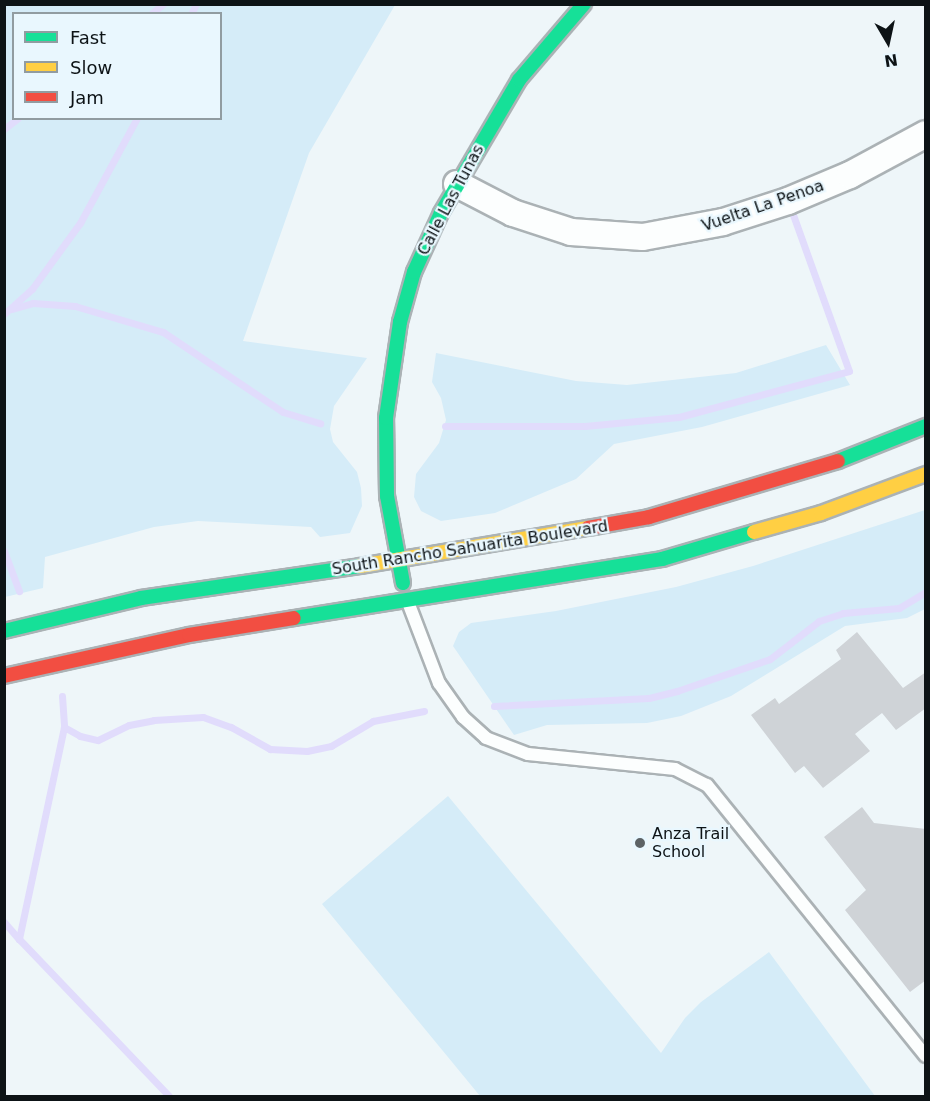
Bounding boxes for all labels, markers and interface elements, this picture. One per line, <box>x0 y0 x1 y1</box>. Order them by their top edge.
legend <box>12 12 222 120</box>
north arrow <box>858 12 918 72</box>
text: Fast <box>70 27 106 48</box>
text: N <box>883 50 899 71</box>
text: Slow <box>70 57 112 78</box>
text: Jam <box>70 87 104 108</box>
street label: Calle Las Tunas <box>414 141 488 259</box>
street label: Vuelta La Penoa <box>699 176 827 236</box>
street label: South Rancho Sahuarita Boulevard <box>331 517 609 579</box>
place label: Anza Trail School <box>652 824 729 862</box>
marker: Anza Trail School <box>633 836 647 850</box>

